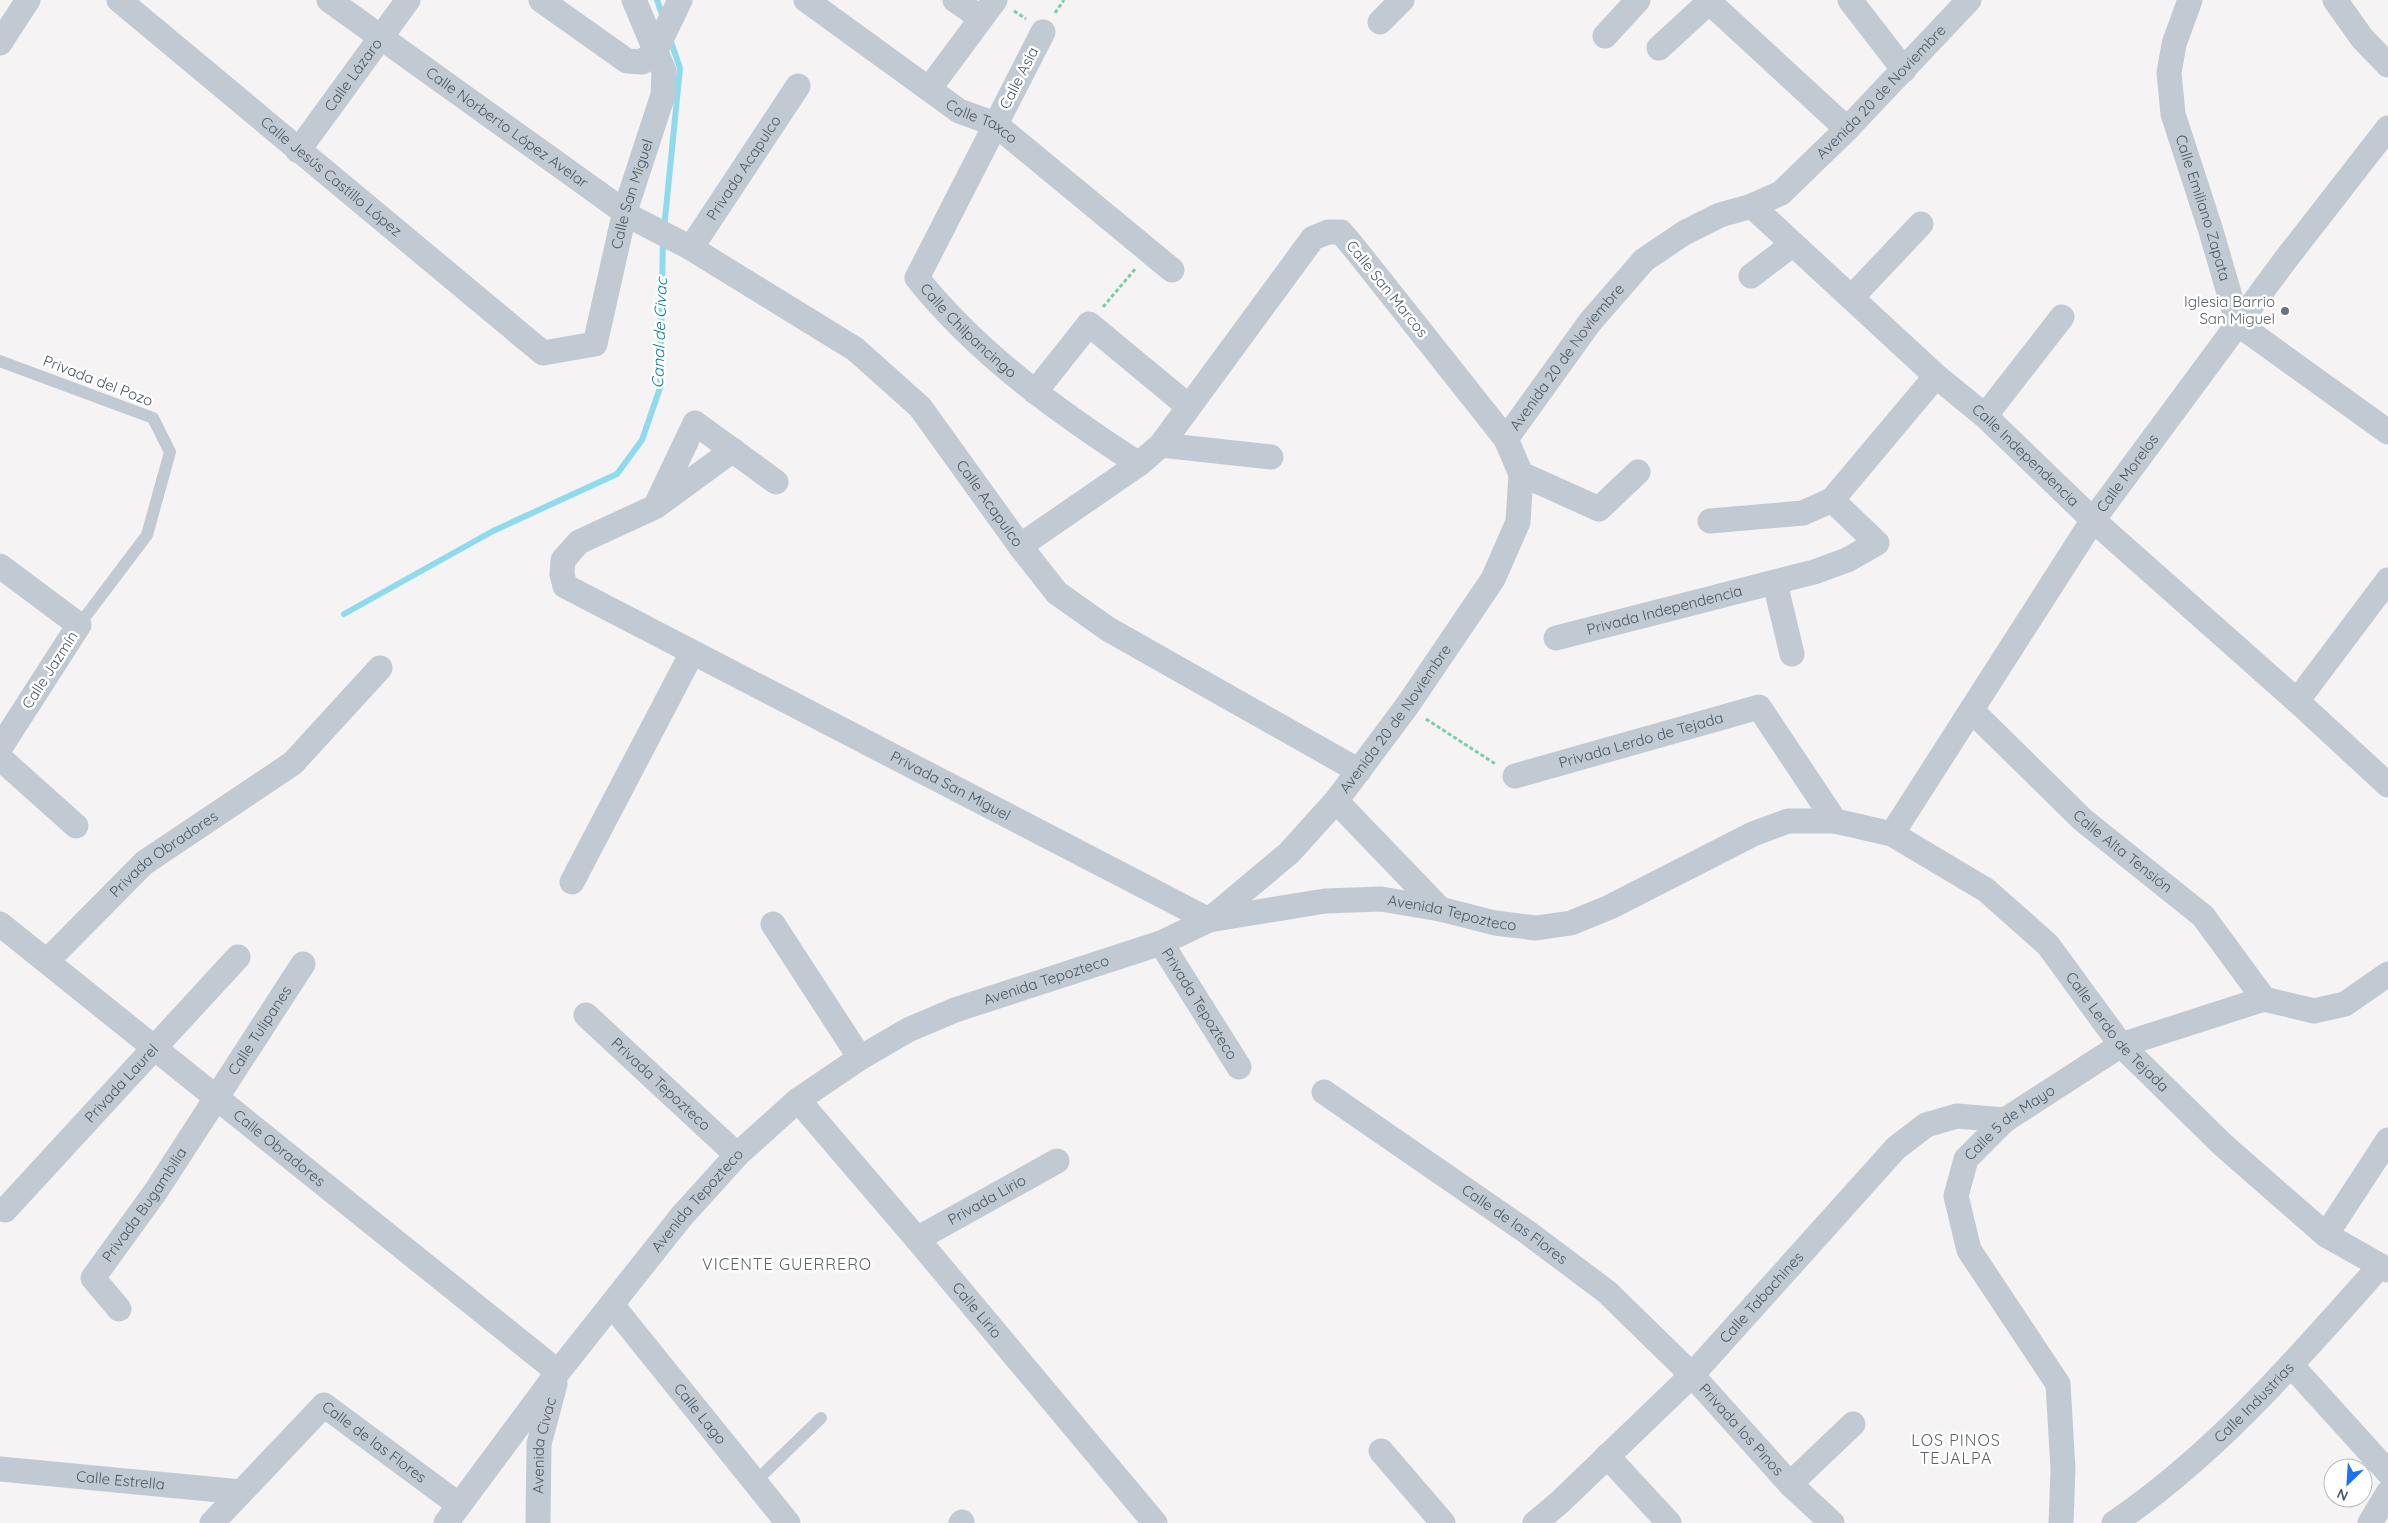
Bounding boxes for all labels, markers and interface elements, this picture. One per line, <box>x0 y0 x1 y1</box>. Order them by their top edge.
street label: Avenida 20 de Noviembre <box>1812 21 1950 163</box>
street label: Calle Lázaro <box>320 34 386 115</box>
street label: Calle Asia <box>995 44 1042 112</box>
street label: Calle Norberto López Avelar <box>422 63 592 192</box>
street label: Calle Taxco <box>942 94 1022 148</box>
street label: Calle Jesús Castillo López <box>257 112 406 240</box>
street label: Privada Acapulco <box>702 112 785 224</box>
street label: Calle Emiliano Zapata <box>2171 132 2235 283</box>
street label: Calle San Miguel <box>607 136 657 251</box>
street label: Calle San Marcos <box>1342 236 1432 341</box>
water label: Canal de Civac <box>647 276 671 389</box>
street label: Calle Chilpancingo <box>916 279 1021 382</box>
street label: Avenida 20 de Noviembre <box>1505 280 1628 434</box>
place label: Iglesia Barrio San Miguel <box>2184 292 2275 328</box>
marker: Iglesia Barrio San Miguel <box>2279 305 2291 317</box>
street label: Privada del Pozo <box>41 351 156 410</box>
street label: Calle Independencia <box>1968 399 2083 510</box>
street label: Calle Morelos <box>2092 430 2162 516</box>
street label: Calle Acapulco <box>952 456 1028 550</box>
street label: Privada Independencia <box>1585 581 1744 639</box>
street label: Calle Jazmín <box>17 627 82 712</box>
street label: Avenida 20 de Noviembre <box>1335 641 1455 797</box>
street label: Privada Lerdo de Tejada <box>1556 708 1725 772</box>
street label: Privada San Miguel <box>887 746 1014 825</box>
street label: Calle Alta Tensión <box>2069 805 2176 897</box>
street label: Privada Obradores <box>105 806 221 901</box>
street label: Avenida Tepozteco <box>1386 890 1518 935</box>
street label: Privada Tepozteco <box>1157 944 1242 1063</box>
street label: Avenida Tepozteco <box>981 951 1111 1009</box>
street label: Calle Lerdo de Tejada <box>2062 968 2173 1096</box>
street label: Calle Tulipanes <box>223 982 295 1079</box>
street label: Privada Tepozteco <box>608 1033 715 1135</box>
street label: Privada Laurel <box>80 1040 162 1126</box>
street label: Calle 5 de Mayo <box>1960 1080 2058 1164</box>
street label: Calle Obradores <box>230 1105 329 1190</box>
street label: Privada Bugambilia <box>98 1144 191 1266</box>
street label: Avenida Tepozteco <box>647 1144 747 1256</box>
street label: Privada Lirio <box>944 1170 1029 1229</box>
street label: Calle de las Flores <box>1458 1180 1572 1268</box>
street label: Calle Tabachines <box>1715 1247 1807 1347</box>
district label: VICENTE GUERRERO <box>702 1254 872 1274</box>
street label: Calle Lirio <box>948 1278 1006 1342</box>
street label: Calle Industrias <box>2210 1358 2298 1447</box>
street label: Calle Lago <box>670 1379 731 1448</box>
street label: Privada los Pinos <box>1695 1379 1788 1480</box>
street label: Avenida Civac <box>528 1395 560 1494</box>
street label: Calle de las Flores <box>318 1397 430 1487</box>
district label: LOS PINOS TEJALPA <box>1911 1430 2001 1468</box>
north arrow <box>2323 1458 2373 1508</box>
street label: Calle Estrella <box>75 1466 166 1494</box>
text: N <box>2334 1484 2351 1505</box>

